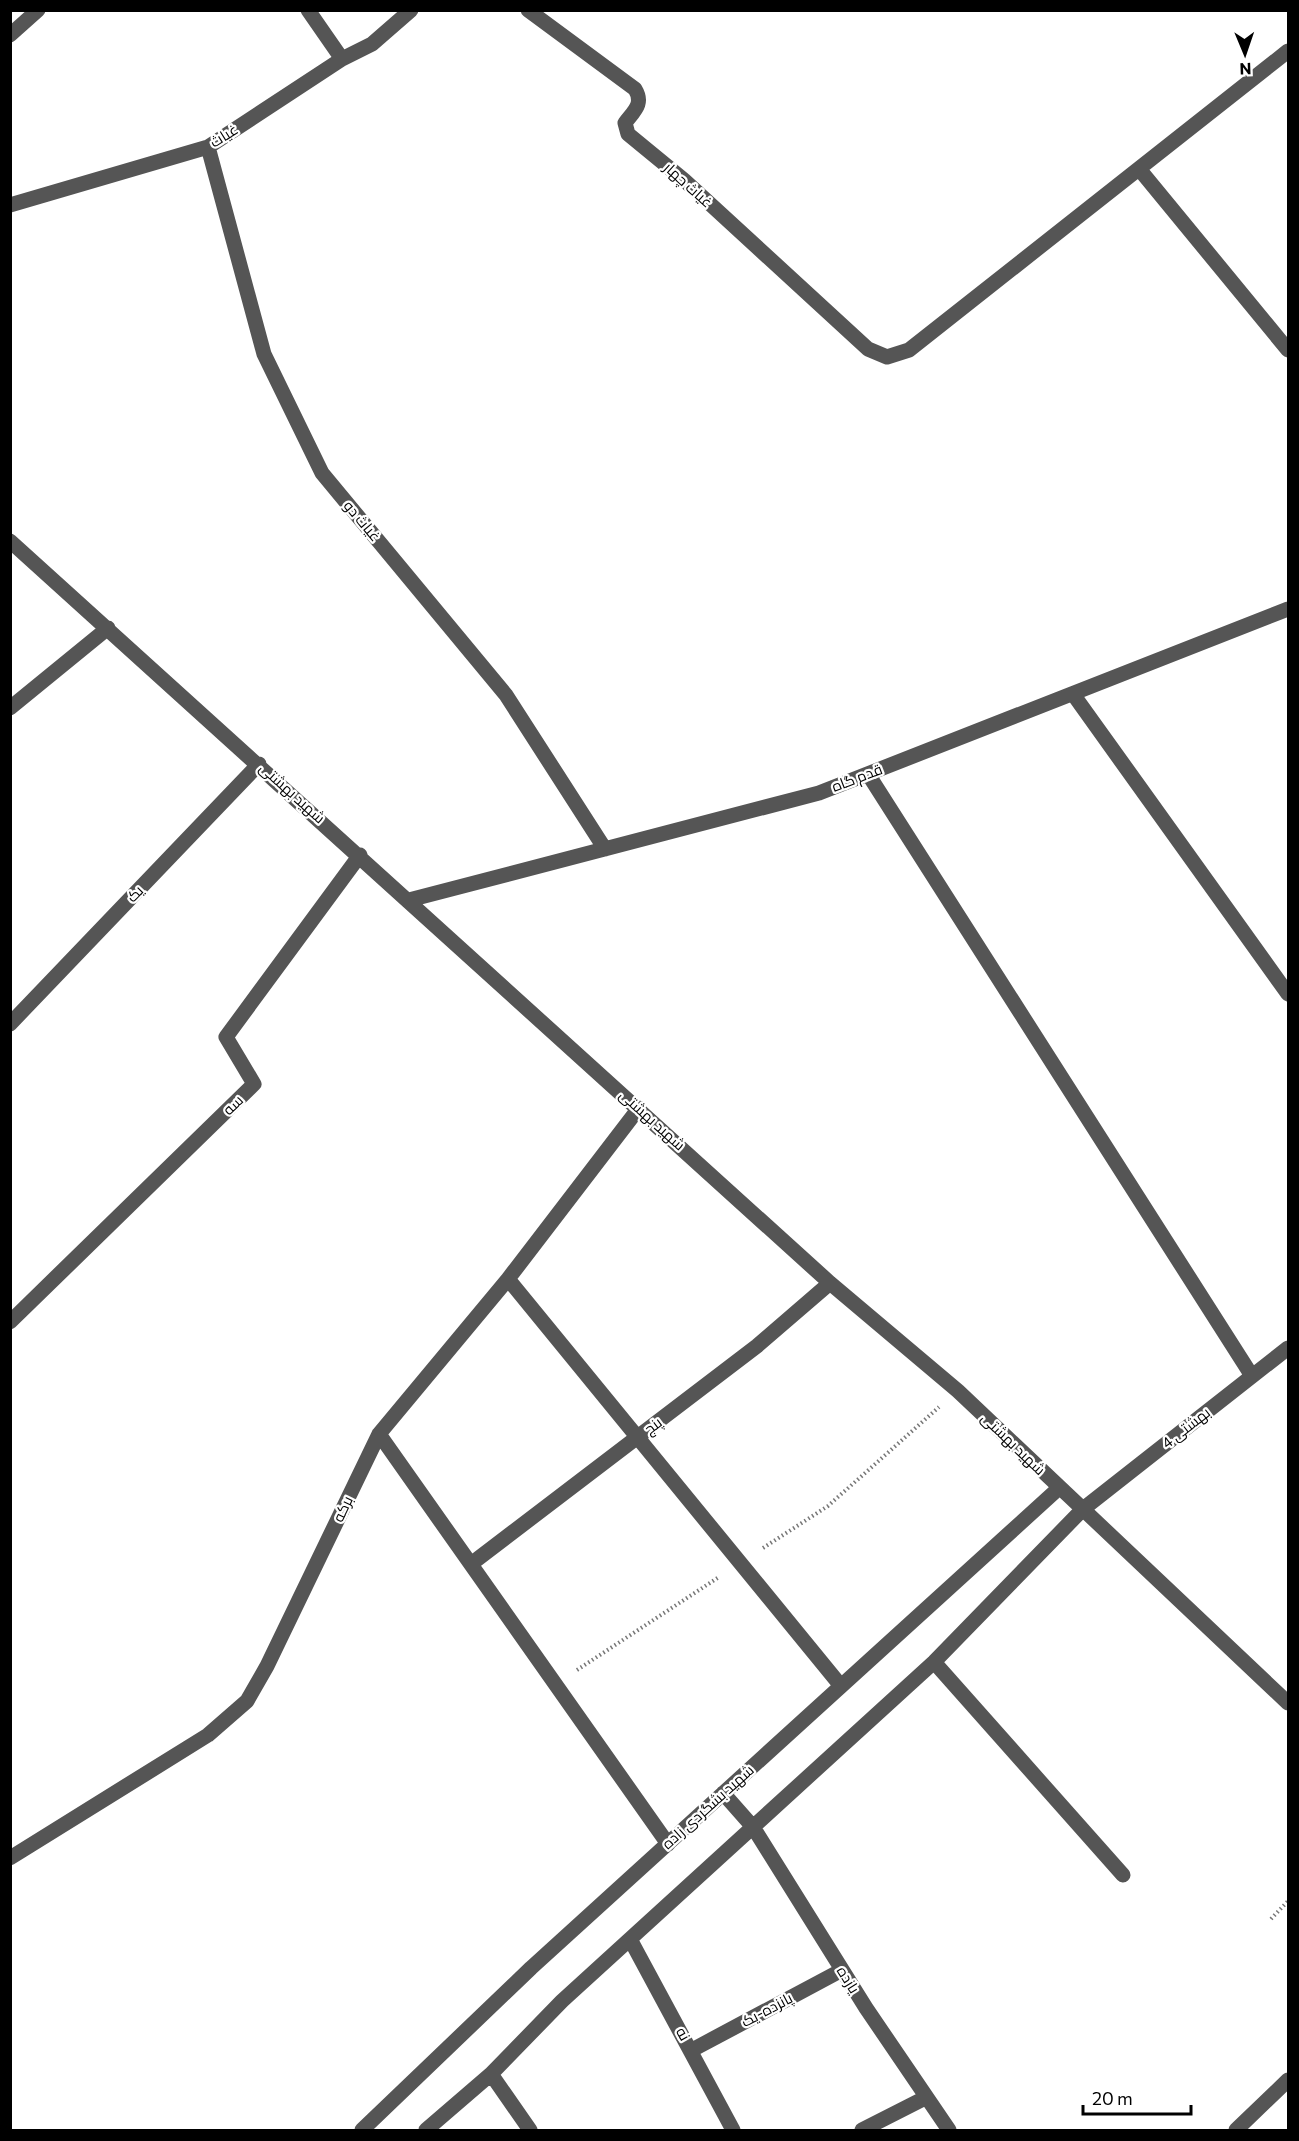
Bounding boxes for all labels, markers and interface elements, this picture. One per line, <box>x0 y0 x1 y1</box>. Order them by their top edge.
north arrow <box>1215 24 1275 84</box>
text: N <box>1239 60 1252 79</box>
street label: غیاث <box>206 120 241 151</box>
street label: غیاث چهار <box>659 157 717 212</box>
street label: غیاث دو <box>340 496 385 545</box>
street label: شهید بهشتی <box>255 758 329 828</box>
street label: قدم گاه <box>829 759 885 797</box>
street label: یک <box>122 881 146 905</box>
street label: شهید بهشتی <box>615 1085 689 1155</box>
street label: سه <box>218 1090 246 1118</box>
street label: بهشتی 4 <box>1158 1403 1214 1453</box>
street label: شهید بهشتی <box>977 1408 1049 1480</box>
street label: پنج <box>640 1413 667 1440</box>
street label: برکه <box>328 1493 357 1525</box>
street label: شهید بشگردی زاده <box>658 1760 758 1854</box>
street label: یازده <box>833 1963 864 1997</box>
street label: پانزده-یک <box>738 1988 796 2032</box>
street label: نه <box>673 2024 695 2043</box>
scale bar <box>1083 2078 1191 2116</box>
text: 20 m <box>1092 2087 1133 2109</box>

